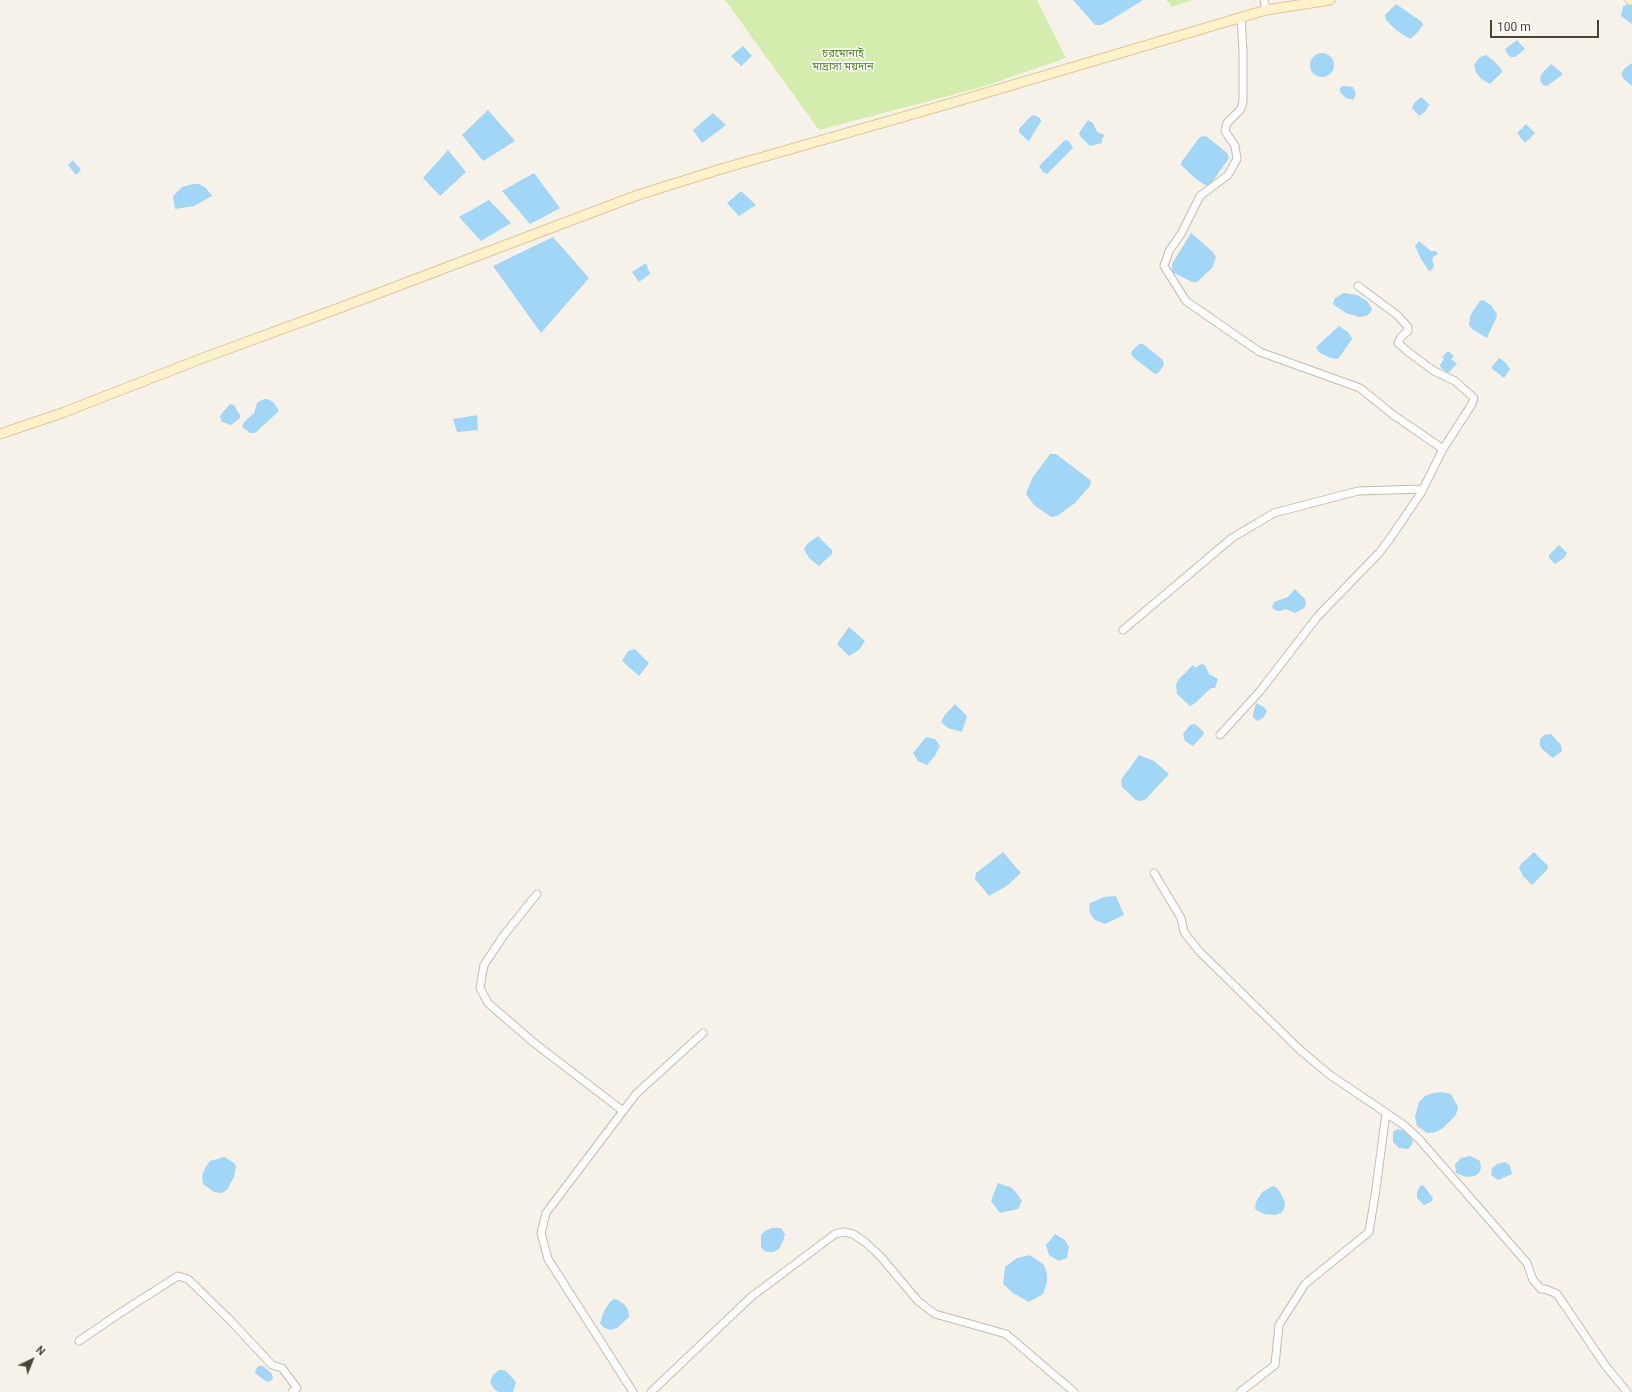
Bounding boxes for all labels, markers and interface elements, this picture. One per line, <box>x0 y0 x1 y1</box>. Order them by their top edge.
scale bar <box>1492 12 1601 38</box>
text: 100 m <box>1497 20 1531 34</box>
park label: চরমোনাই মাদ্রাসা ময়দান <box>812 47 874 73</box>
north arrow <box>12 1340 52 1380</box>
text: N <box>33 1343 48 1358</box>

